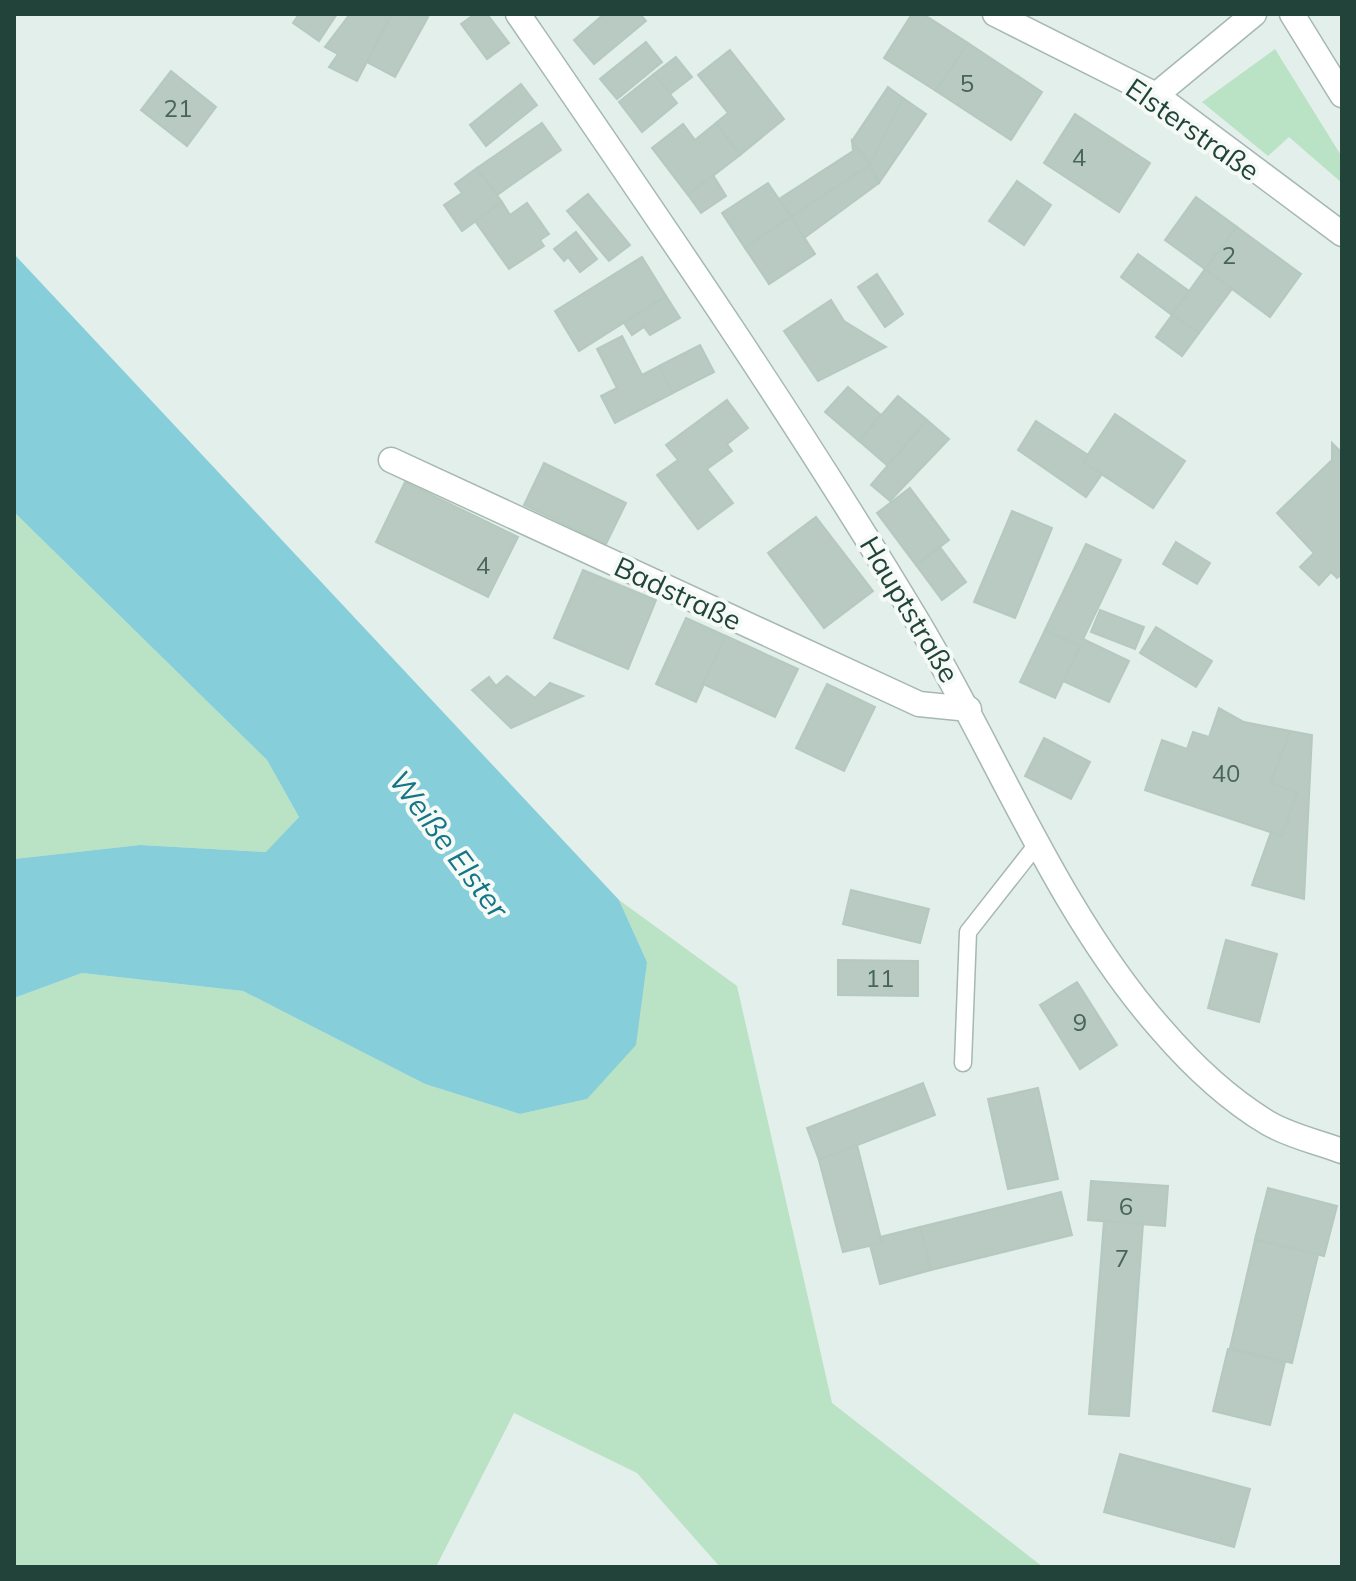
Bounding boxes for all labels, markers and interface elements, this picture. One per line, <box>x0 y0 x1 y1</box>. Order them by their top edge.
house number: 5 <box>960 68 974 98</box>
street label: Elsterstraße <box>1119 70 1267 188</box>
house number: 21 <box>164 93 192 123</box>
house number: 4 <box>1072 142 1086 172</box>
house number: 2 <box>1222 240 1236 270</box>
street label: Hauptstraße <box>853 530 967 688</box>
street label: Badstraße <box>609 548 747 638</box>
house number: 4 <box>476 550 490 580</box>
house number: 40 <box>1212 758 1240 788</box>
water label: Weiße Elster <box>381 763 518 926</box>
house number: 11 <box>866 963 894 993</box>
house number: 9 <box>1073 1007 1087 1037</box>
house number: 6 <box>1119 1191 1133 1221</box>
house number: 7 <box>1115 1243 1129 1273</box>

